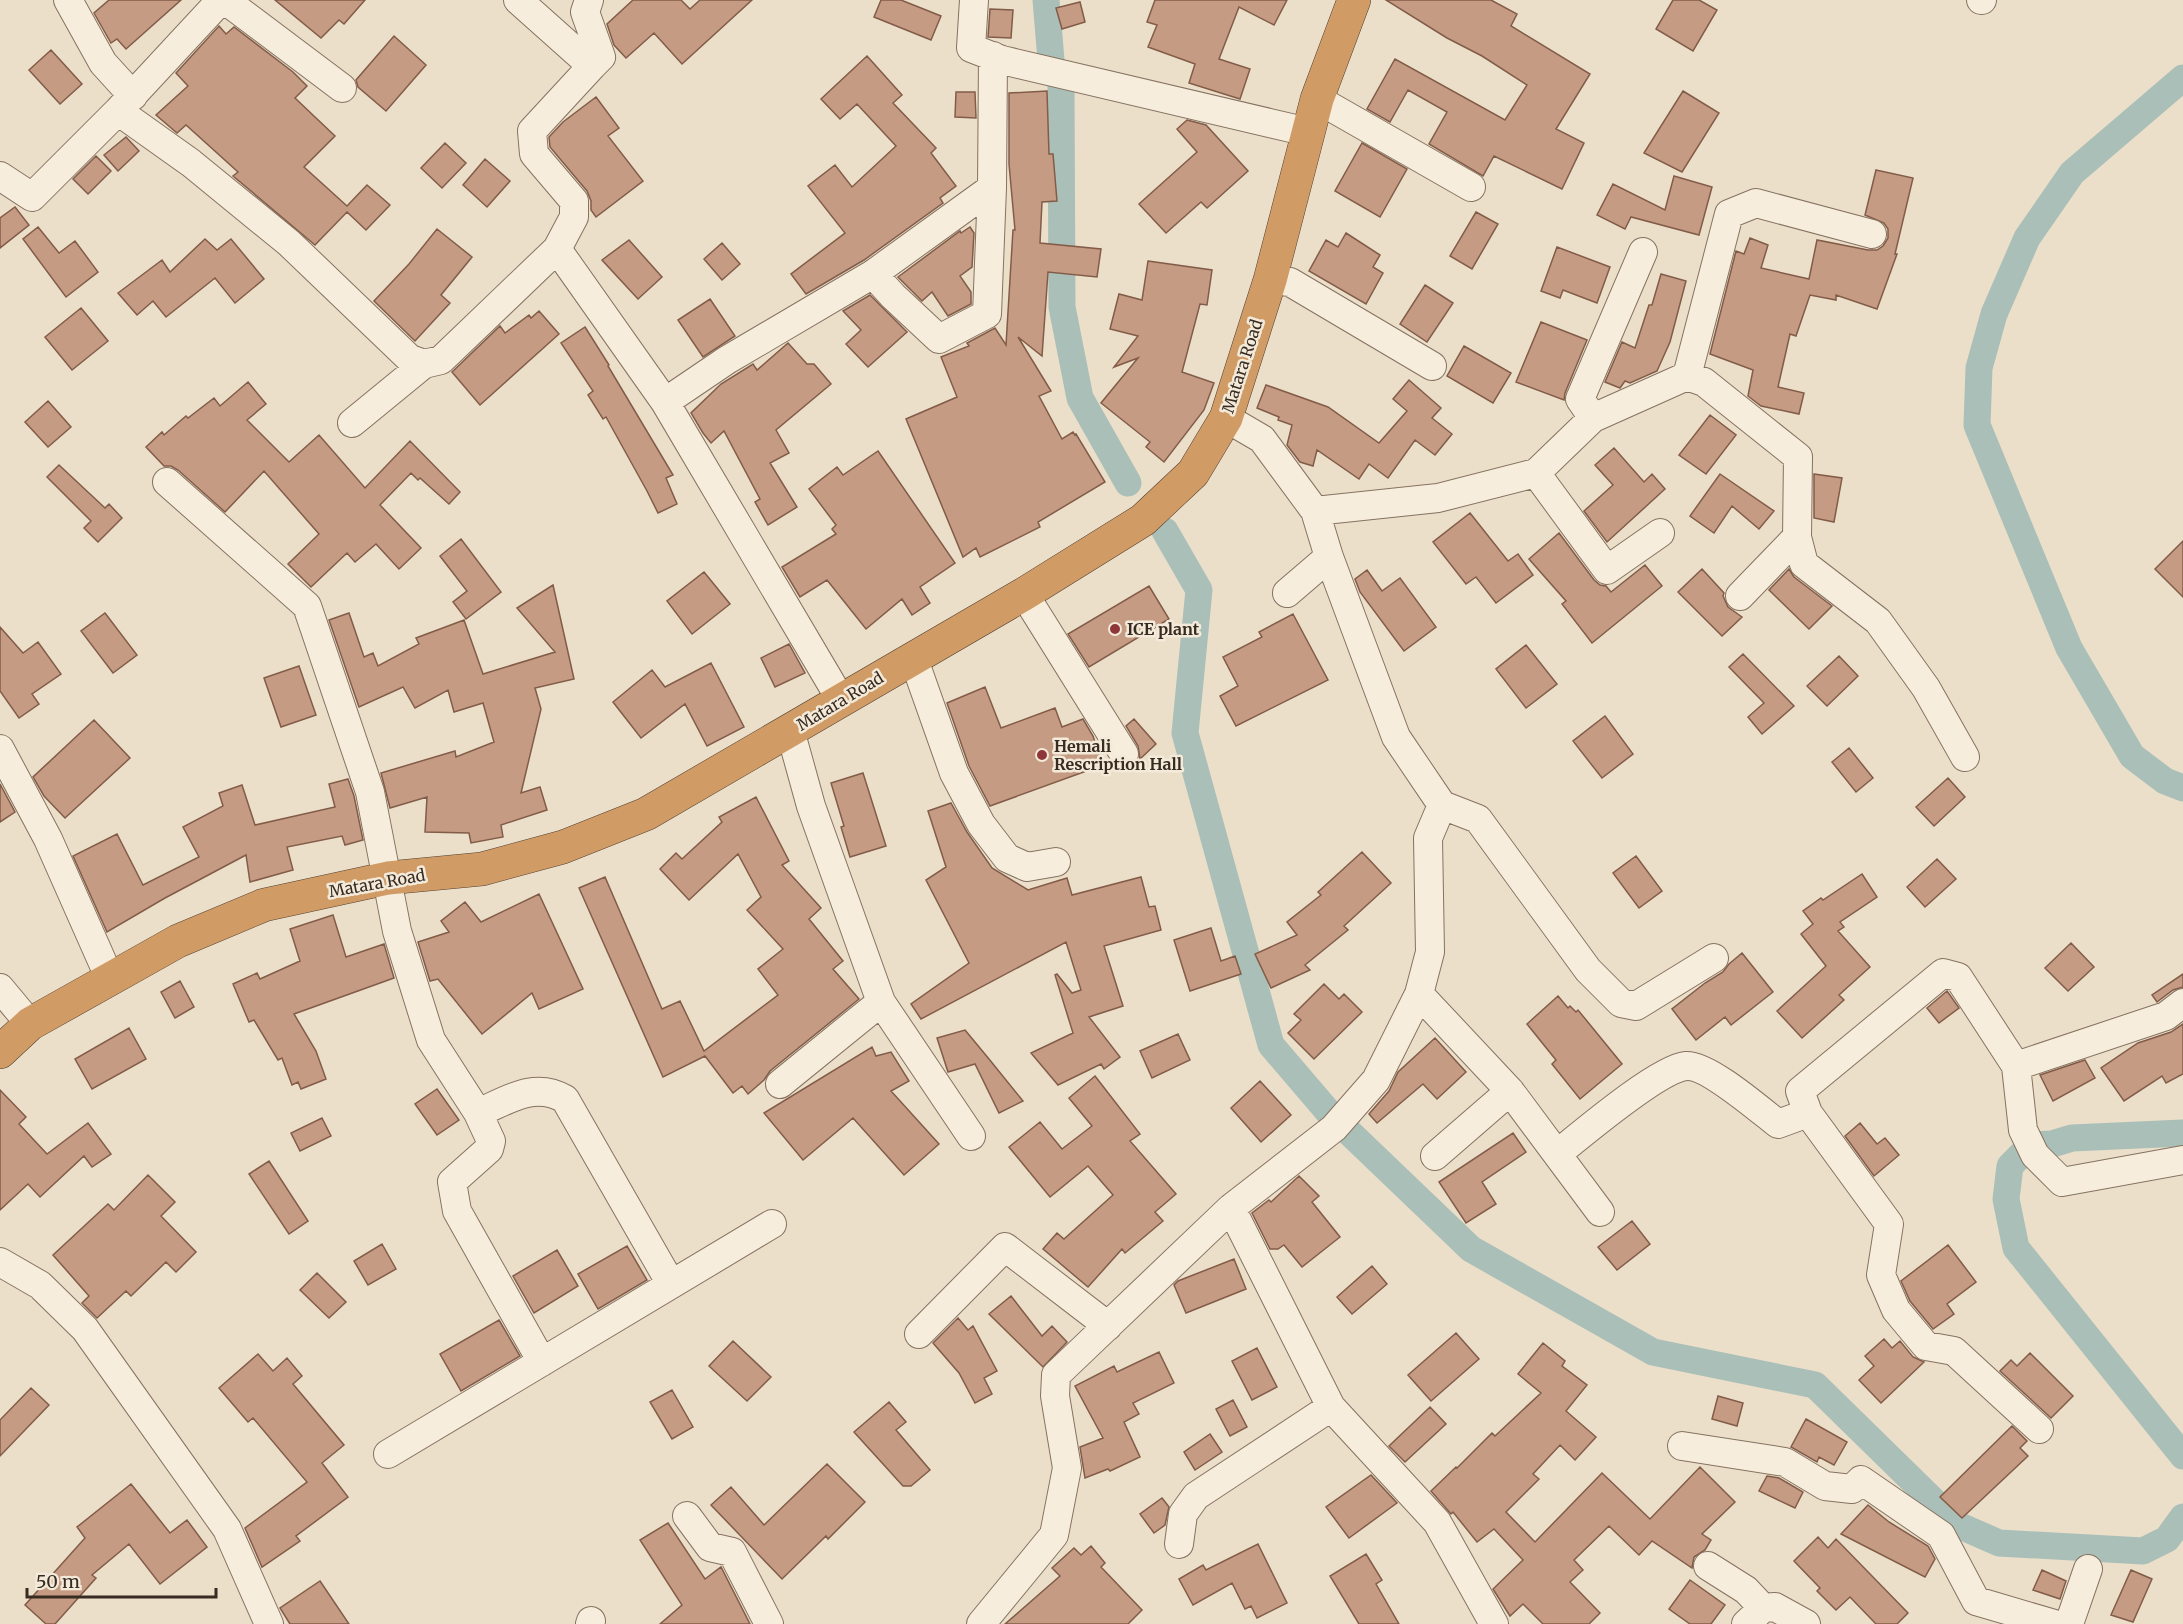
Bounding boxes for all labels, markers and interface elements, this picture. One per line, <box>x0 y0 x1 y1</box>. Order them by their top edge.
street label: Matara Road <box>1217 316 1267 415</box>
place label: ICE plant <box>1127 619 1200 639</box>
marker: ICE plant <box>1108 622 1122 636</box>
street label: Matara Road <box>793 667 887 735</box>
place label: Hemali Rescription Hall <box>1054 736 1182 774</box>
marker: Hemali Rescription Hall <box>1035 748 1049 762</box>
street label: Matara Road <box>327 865 427 901</box>
scale bar <box>27 1561 216 1599</box>
text: 50 m <box>36 1570 80 1593</box>

